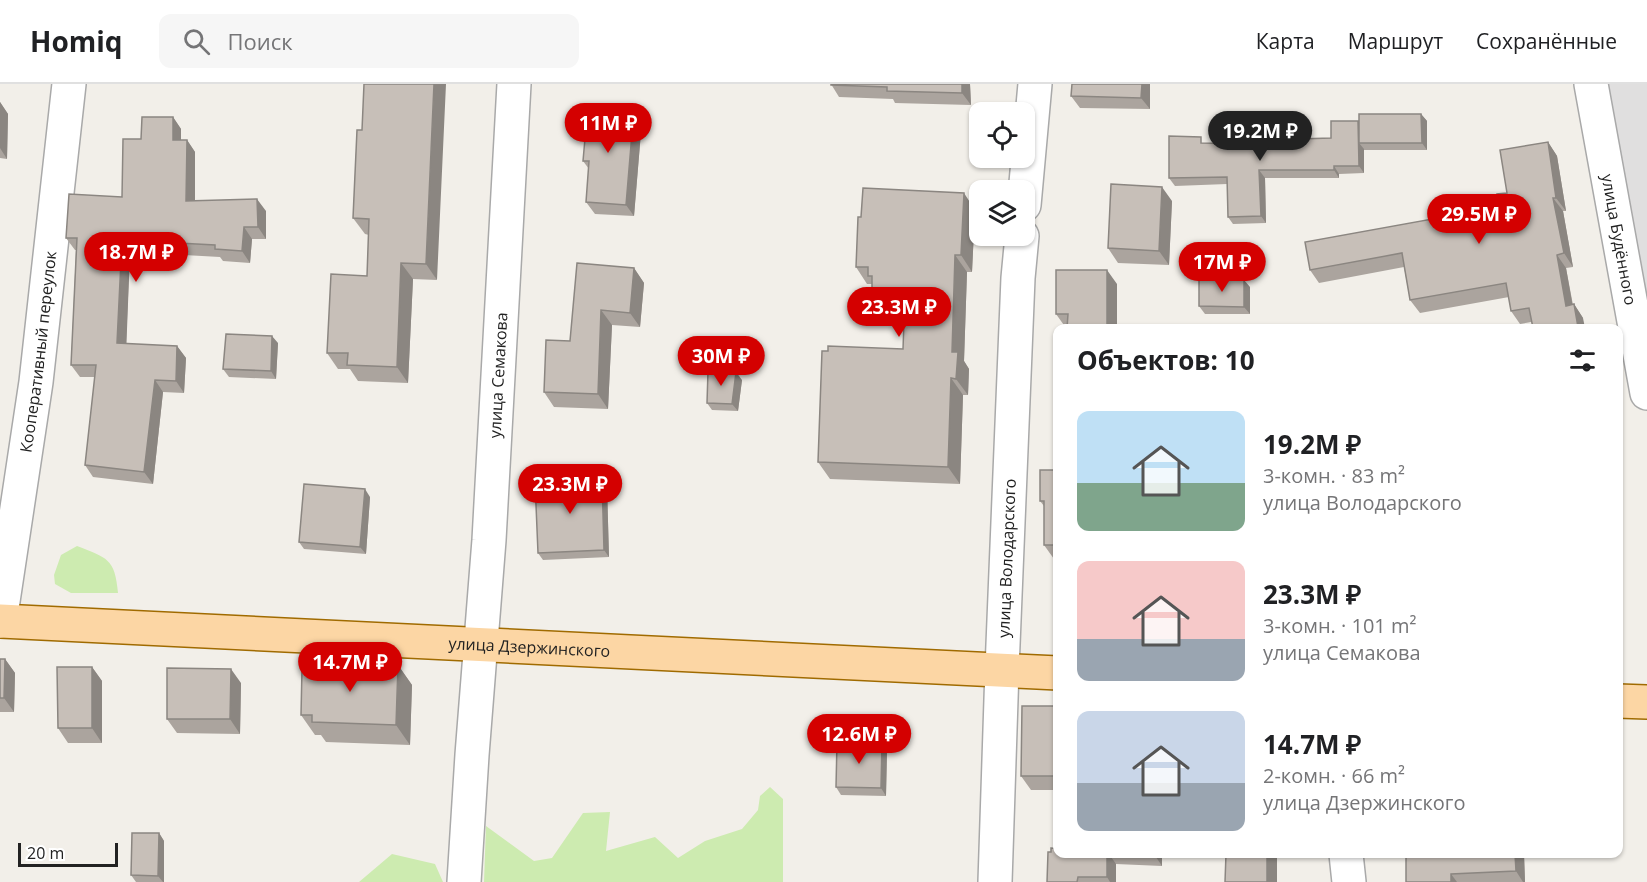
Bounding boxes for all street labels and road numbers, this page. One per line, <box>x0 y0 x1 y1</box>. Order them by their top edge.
street label: улица Будённого <box>1597 172 1642 307</box>
street label: Кооперативный переулок <box>15 249 62 454</box>
street label: улица Семакова <box>484 312 512 439</box>
street label: улица Володарского <box>992 478 1021 638</box>
street label: улица Дзержинского <box>448 632 611 662</box>

